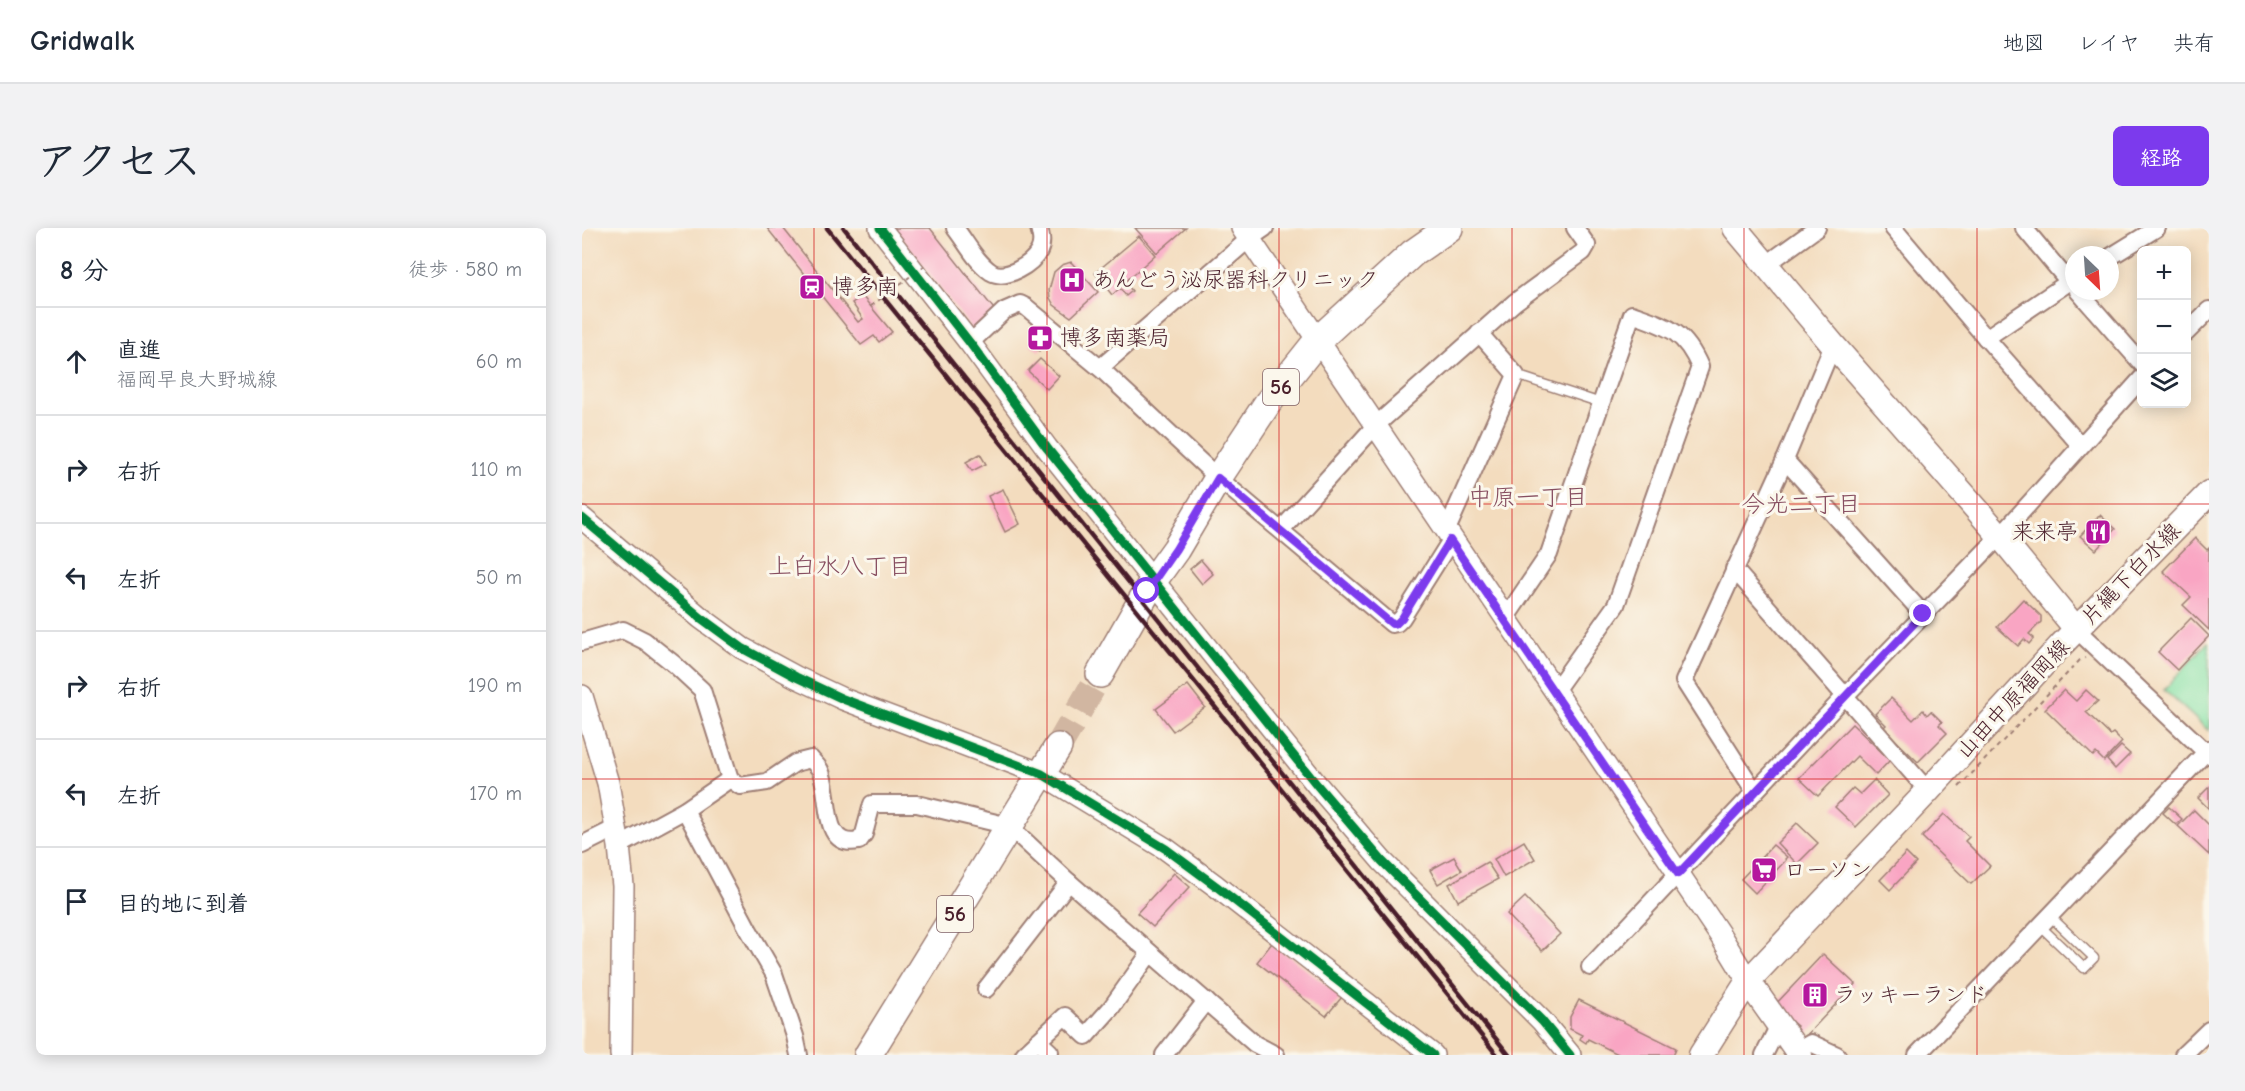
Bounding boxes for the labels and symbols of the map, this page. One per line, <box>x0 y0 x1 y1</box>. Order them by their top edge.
north arrow <box>2065 246 2119 300</box>
hospital icon: あんどう泌尿器科クリニック <box>1057 265 1087 295</box>
place label: あんどう泌尿器科クリニック <box>1092 267 1378 293</box>
station icon: 博多南 <box>797 272 827 302</box>
place label: 博多南 <box>832 274 898 300</box>
pharmacy icon: 博多南薬局 <box>1025 323 1055 353</box>
place label: 博多南薬局 <box>1060 325 1170 351</box>
road number: 56 <box>1263 369 1299 405</box>
district label: 中原一丁目 <box>1468 483 1588 511</box>
district label: 今光二丁目 <box>1741 490 1861 518</box>
street label: 片縄下白水線 <box>2076 517 2186 631</box>
restaurant icon: 来来亭 <box>2083 517 2113 547</box>
place label: 来来亭 <box>2012 519 2078 545</box>
district label: 上白水八丁目 <box>768 552 912 580</box>
route start <box>1133 577 1159 603</box>
route end <box>1909 600 1935 626</box>
street label: 山田中原福岡線 <box>1951 634 2075 764</box>
supermarket icon: ローソン <box>1749 855 1779 885</box>
place label: ローソン <box>1784 857 1872 883</box>
road number: 56 <box>937 896 973 932</box>
building icon: ラッキーランド <box>1800 980 1830 1010</box>
place label: ラッキーランド <box>1834 982 1988 1008</box>

